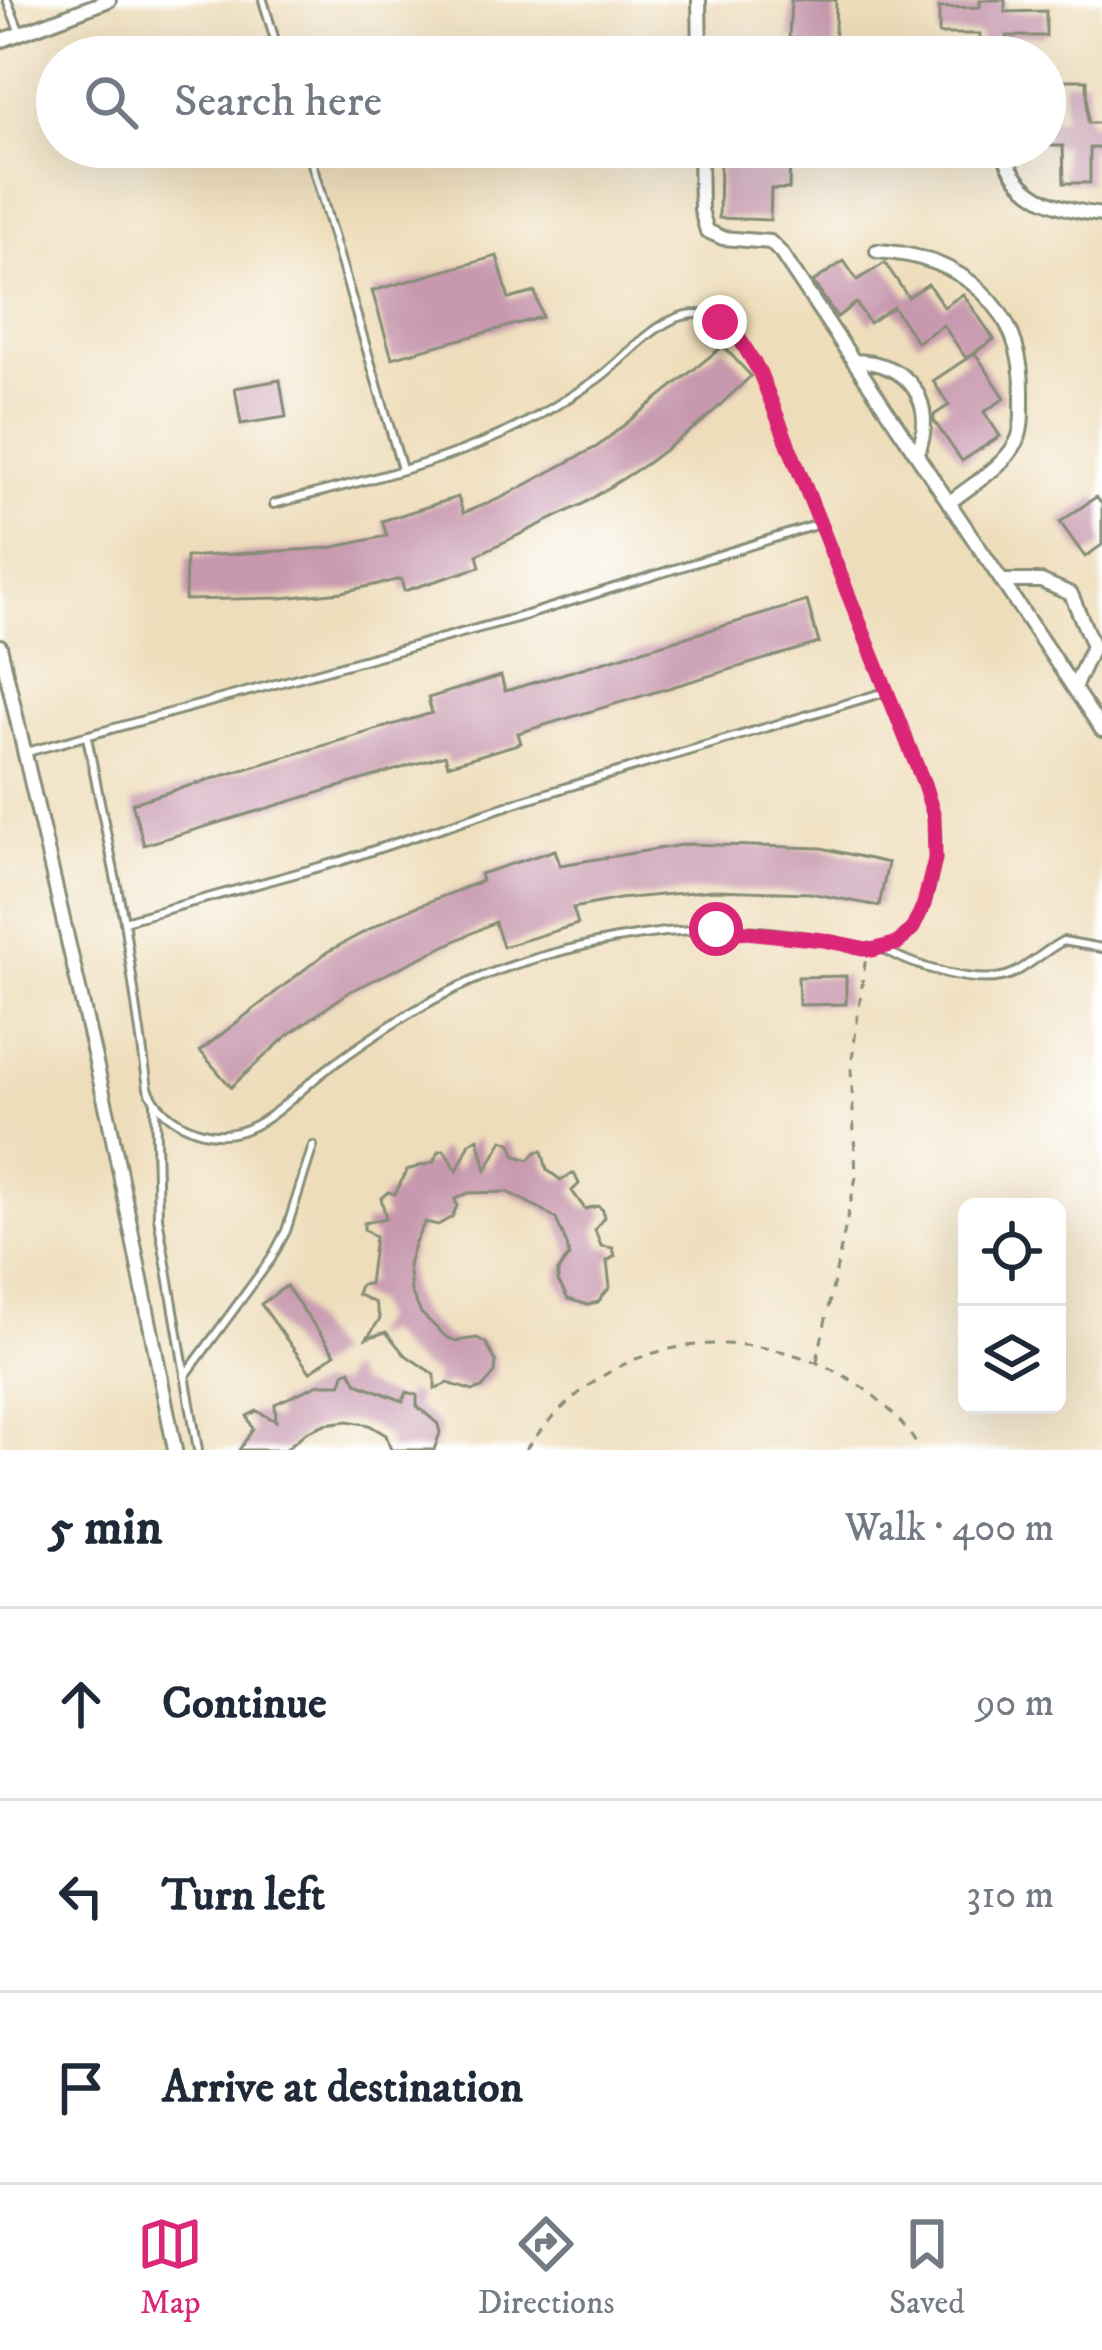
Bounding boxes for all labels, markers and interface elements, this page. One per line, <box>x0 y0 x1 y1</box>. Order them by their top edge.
search box <box>36 36 1066 168</box>
icon: search <box>78 69 144 135</box>
text: Search here <box>174 74 382 130</box>
route end <box>693 295 747 349</box>
route start <box>689 902 743 956</box>
map controls <box>958 1198 1066 1414</box>
button: locate <box>958 1198 1066 1306</box>
button: layers <box>958 1306 1066 1414</box>
text: 5 min <box>48 1496 162 1560</box>
text: Walk · 400 m <box>845 1504 1054 1553</box>
icon: ahead <box>48 1671 114 1737</box>
text: Continue <box>162 1676 327 1732</box>
text: 90 m <box>976 1679 1054 1728</box>
icon: left <box>48 1863 114 1929</box>
text: Turn left <box>162 1868 325 1924</box>
text: 310 m <box>967 1871 1054 1920</box>
icon: arrive <box>48 2055 114 2121</box>
text: Arrive at destination <box>162 2060 523 2116</box>
tab: Map <box>137 2211 203 2324</box>
tab: Directions <box>478 2211 614 2324</box>
tab: Saved <box>889 2211 965 2324</box>

